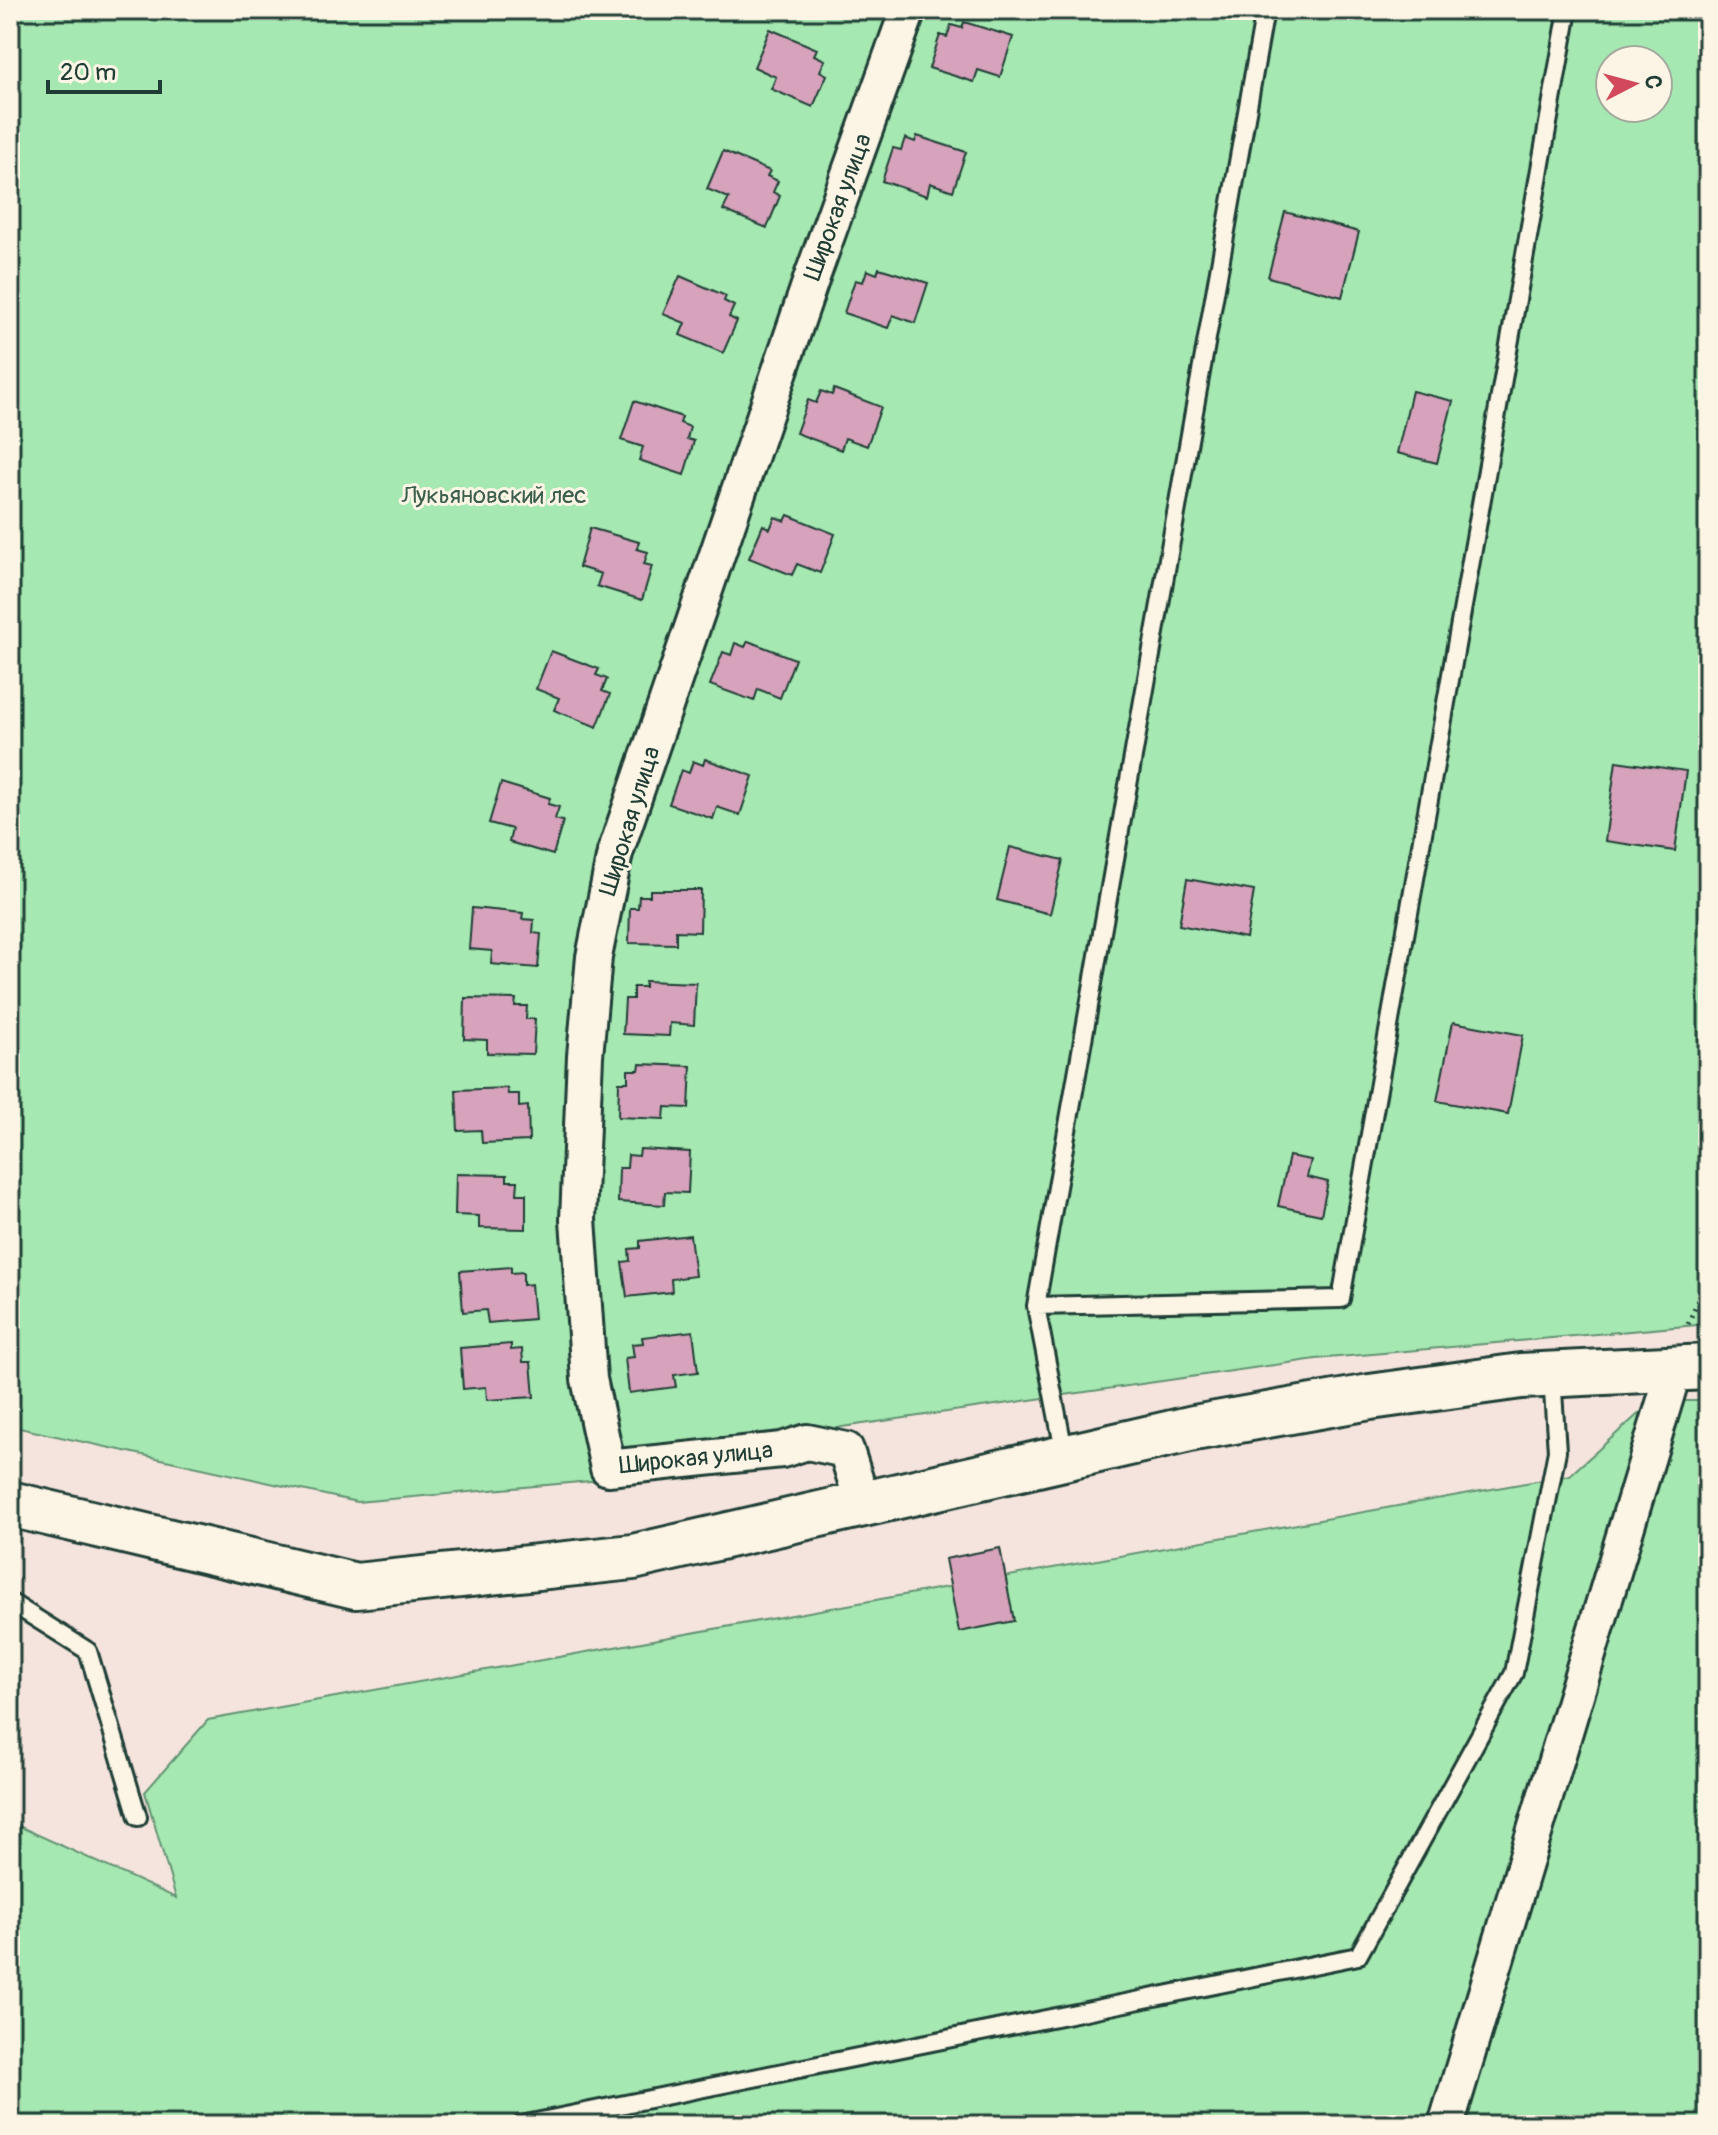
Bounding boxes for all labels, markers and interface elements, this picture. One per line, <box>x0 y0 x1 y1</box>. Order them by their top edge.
scale bar <box>48 44 160 94</box>
north arrow <box>1594 44 1674 124</box>
text: 20 m <box>60 58 116 87</box>
text: С <box>1638 74 1668 91</box>
street label: Широкая улица <box>798 130 878 284</box>
park label: Лукьяновский лес <box>401 481 586 510</box>
street label: Широкая улица <box>594 743 666 899</box>
street label: Широкая улица <box>618 1436 774 1480</box>

